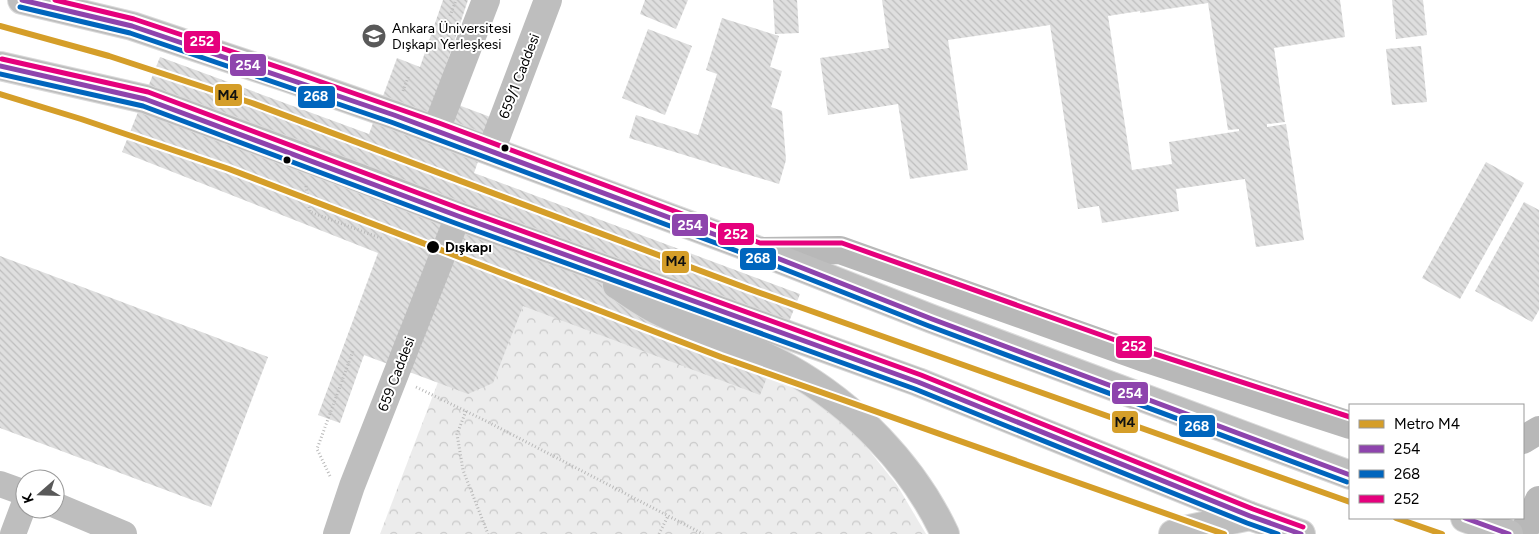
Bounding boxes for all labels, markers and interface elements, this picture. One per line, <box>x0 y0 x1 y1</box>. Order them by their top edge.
place label: Ankara Üniversitesi Dışkapı Yerleşkesi <box>392 20 511 53</box>
school or university icon: Ankara Üniversitesi Dışkapı Yerleşkesi <box>361 23 387 49</box>
line badge: 252 <box>183 30 221 54</box>
street label: 659/1 Caddesi <box>495 31 543 121</box>
text: 252 <box>190 33 214 50</box>
line badge: 254 <box>229 53 267 77</box>
text: 254 <box>235 57 261 74</box>
line badge: M4 <box>214 83 243 107</box>
line badge: 268 <box>297 85 336 109</box>
text: M4 <box>218 87 239 104</box>
text: 268 <box>304 88 328 105</box>
unlabelled marker <box>500 143 510 153</box>
unlabelled marker <box>282 155 292 165</box>
line badge: 254 <box>671 213 709 237</box>
text: 254 <box>677 217 703 234</box>
line badge: 252 <box>717 222 755 246</box>
text: 252 <box>724 226 748 243</box>
marker: Dışkapı <box>425 239 441 255</box>
place label: Dışkapı <box>445 239 492 256</box>
line badge: 268 <box>739 247 777 271</box>
line badge: M4 <box>661 250 690 274</box>
text: 268 <box>746 250 770 267</box>
text: M4 <box>666 253 687 270</box>
street label: 659 Caddesi <box>374 335 418 414</box>
line badge: 252 <box>1115 335 1153 359</box>
text: 252 <box>1122 338 1146 355</box>
line badge: 254 <box>1111 381 1149 405</box>
text: 254 <box>1117 385 1143 402</box>
legend <box>1349 404 1524 519</box>
line badge: M4 <box>1111 410 1139 434</box>
text: M4 <box>1115 414 1136 431</box>
line badge: 268 <box>1178 414 1216 438</box>
text: Metro M4 <box>1394 415 1460 433</box>
text: 268 <box>1185 418 1209 435</box>
text: 254 <box>1394 440 1420 458</box>
text: 268 <box>1394 465 1420 483</box>
north arrow <box>15 469 65 519</box>
text: K <box>18 490 38 506</box>
text: 252 <box>1394 490 1419 508</box>

